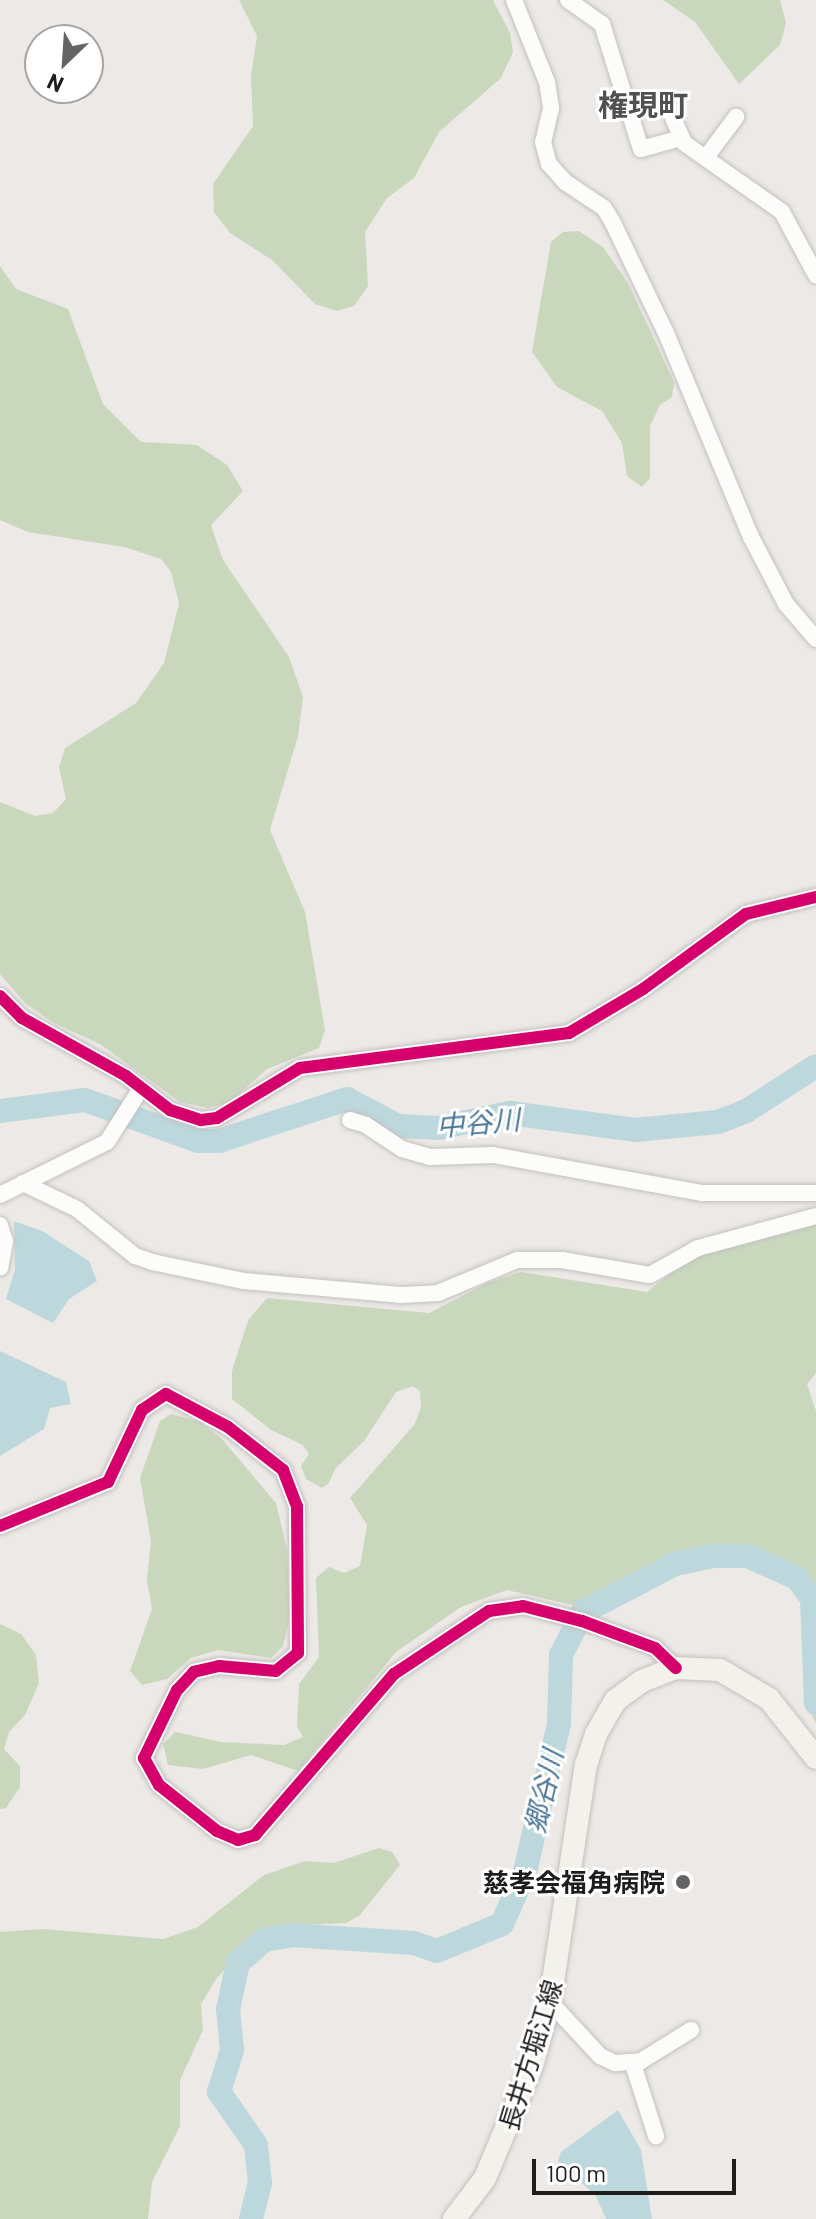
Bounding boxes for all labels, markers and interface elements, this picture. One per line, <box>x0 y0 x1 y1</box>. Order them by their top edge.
north arrow <box>24 24 104 104</box>
text: N <box>43 69 67 99</box>
district label: 権現町 <box>598 86 688 122</box>
water label: 中谷川 <box>435 1102 521 1142</box>
water label: 郷谷川 <box>517 1746 569 1836</box>
place label: 慈孝会福角病院 <box>483 1866 665 1898</box>
marker: 慈孝会福角病院 <box>672 1871 694 1893</box>
street label: 長井方堀江線 <box>492 1976 568 2134</box>
scale bar <box>536 2143 740 2193</box>
text: 100 m <box>546 2158 606 2187</box>

